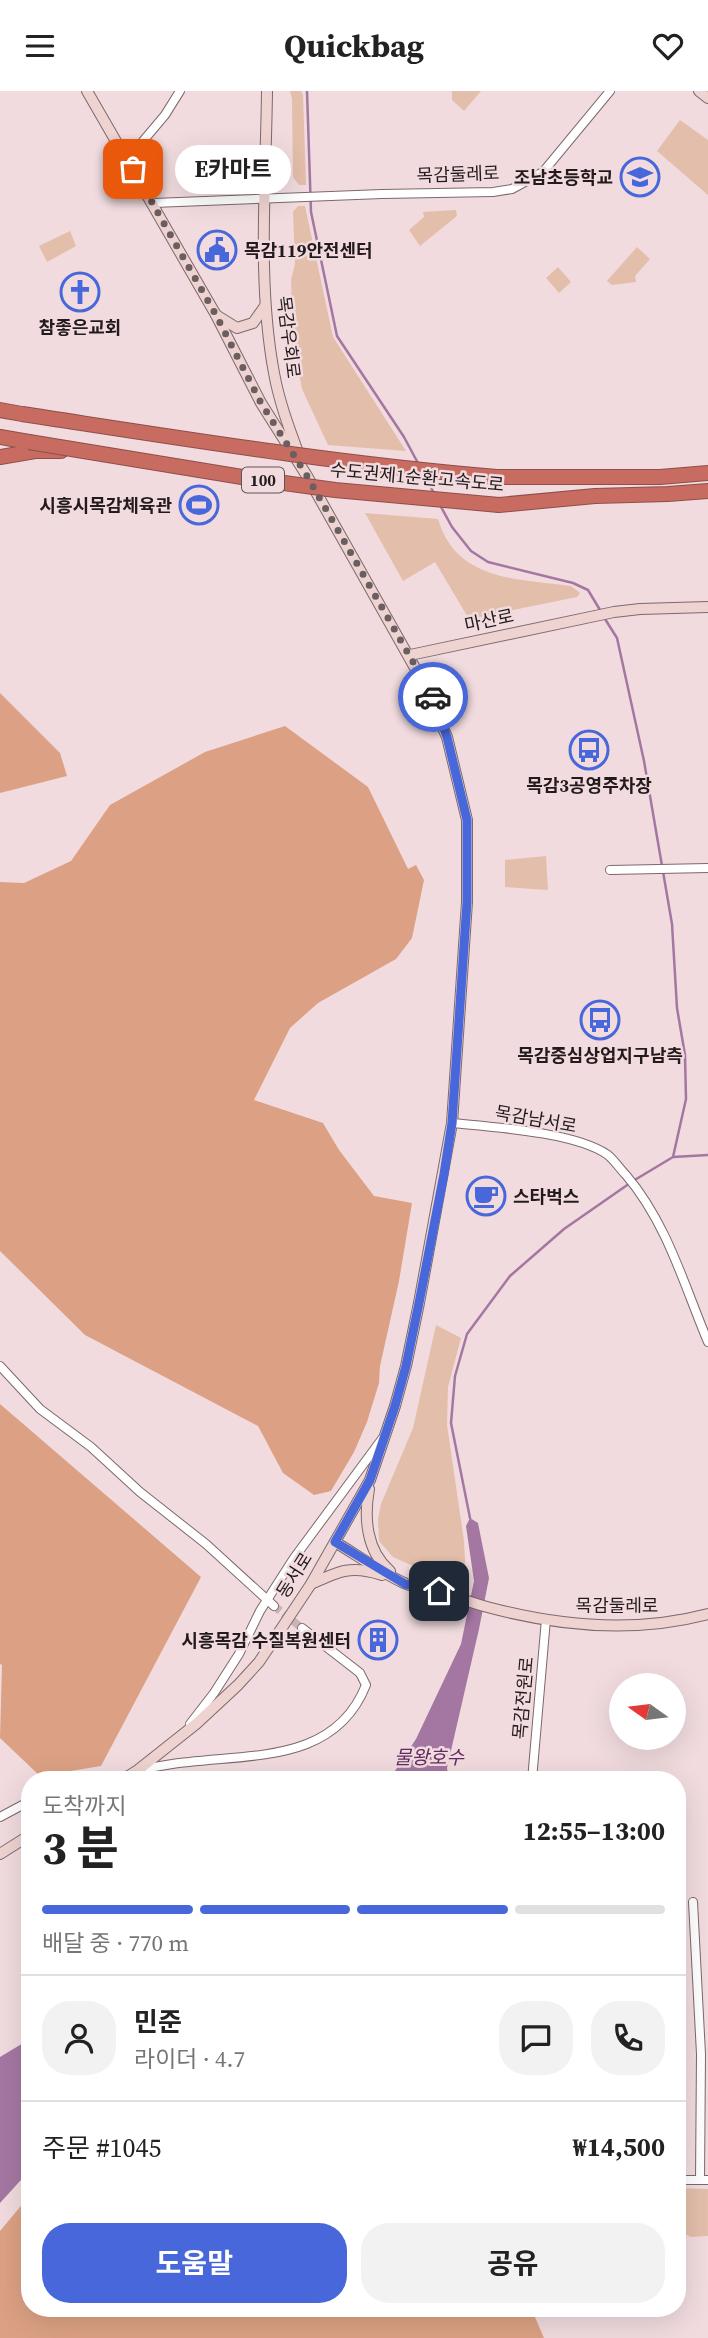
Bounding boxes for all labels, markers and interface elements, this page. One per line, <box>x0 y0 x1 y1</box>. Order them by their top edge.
text: Quickbag <box>284 24 424 68</box>
icon: menu <box>21 27 59 65</box>
icon: heart <box>649 27 687 65</box>
pin <box>103 139 163 199</box>
callout: E카마트 <box>175 145 290 193</box>
icon: bag <box>114 150 152 188</box>
text: E카마트 <box>194 153 272 185</box>
school or university icon: 조남초등학교 <box>619 156 661 198</box>
street label: 목감둘레로 <box>416 160 500 188</box>
place label: 조남초등학교 <box>514 165 613 190</box>
public building icon: 목감119안전센터 <box>196 229 238 271</box>
place label: 목감119안전센터 <box>244 238 373 263</box>
church icon: 참좋은교회 <box>59 271 101 313</box>
street label: 목감우회로 <box>272 294 306 380</box>
place label: 참좋은교회 <box>39 315 121 340</box>
street label: 수도권제1순환고속도로 <box>329 457 505 497</box>
road number: 100 <box>242 467 284 493</box>
sports icon: 시흥시목감체육관 <box>178 484 220 526</box>
place label: 시흥시목감체육관 <box>40 493 172 518</box>
street label: 마산로 <box>462 603 516 637</box>
courier <box>398 662 468 732</box>
icon: car <box>414 678 452 716</box>
bus stop icon: 목감3공영주차장 <box>568 729 610 771</box>
place label: 목감3공영주차장 <box>526 773 652 798</box>
bus stop icon: 목감중심상업지구남측 <box>579 999 621 1041</box>
place label: 목감중심상업지구남측 <box>517 1043 683 1068</box>
street label: 목감남서로 <box>493 1099 579 1139</box>
cafe icon: 스타벅스 <box>465 1175 507 1217</box>
place label: 스타벅스 <box>513 1184 579 1209</box>
street label: 동서로 <box>270 1547 318 1603</box>
pin <box>409 1561 469 1621</box>
icon: home <box>420 1572 458 1610</box>
street label: 목감둘레로 <box>576 1593 658 1618</box>
building icon: 시흥목감 수질복원센터 <box>357 1619 399 1661</box>
place label: 시흥목감 수질복원센터 <box>182 1628 351 1653</box>
street label: 목감전원로 <box>507 1656 539 1740</box>
north arrow <box>609 1673 686 1750</box>
map controls <box>609 1673 686 1750</box>
water label: 물왕호수 <box>394 1744 464 1770</box>
text: 도착까지 <box>42 1790 127 1822</box>
text: 12:55–13:00 <box>523 1813 665 1849</box>
text: 3 분 <box>42 1816 119 1879</box>
text: 배달 중 · 770 m <box>42 1927 189 1959</box>
button: person <box>42 2001 116 2075</box>
button: chat <box>499 2001 573 2075</box>
button: phone <box>591 2001 665 2075</box>
text: 민준 <box>134 2004 182 2040</box>
text: 라이더 · 4.7 <box>134 2043 245 2075</box>
text: ₩14,500 <box>573 2129 665 2165</box>
text: 주문 #1045 <box>42 2130 162 2166</box>
button: 도움말 <box>42 2223 347 2303</box>
button: 공유 <box>361 2223 665 2303</box>

